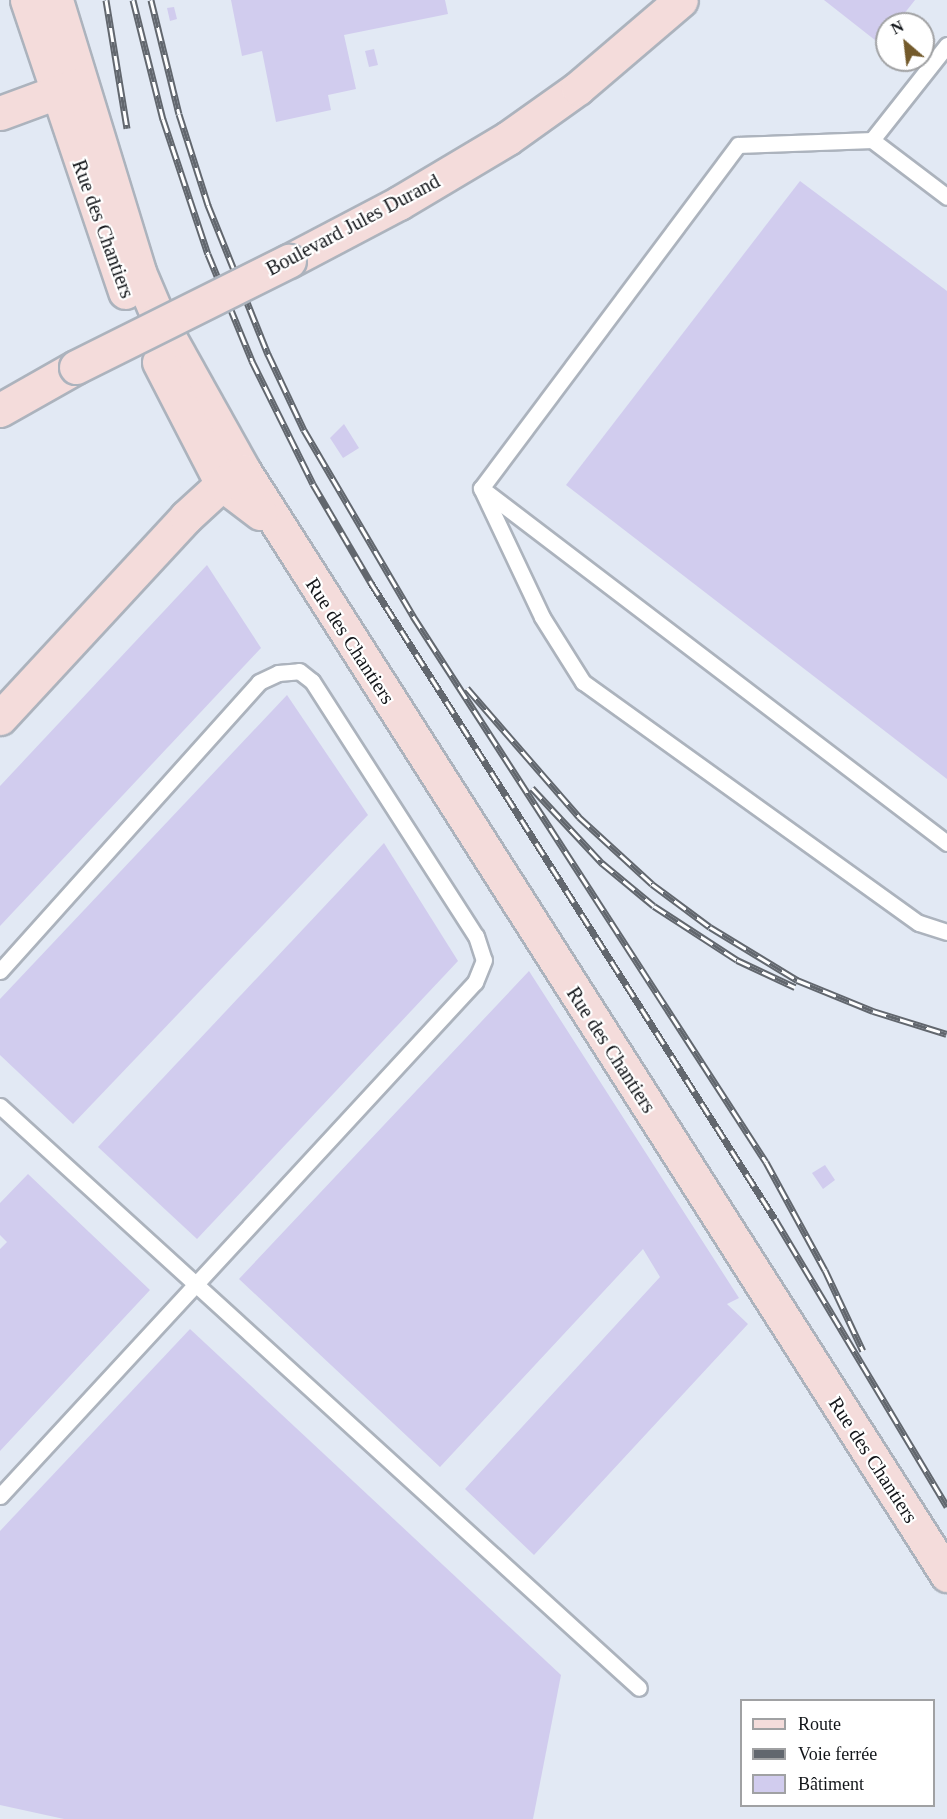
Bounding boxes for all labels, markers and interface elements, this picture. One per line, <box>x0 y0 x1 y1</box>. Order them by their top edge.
north arrow <box>875 12 935 72</box>
text: N <box>888 17 906 38</box>
street label: Rue des Chantiers <box>67 157 139 301</box>
street label: Boulevard Jules Durand <box>262 169 444 281</box>
street label: Rue des Chantiers <box>300 573 400 709</box>
street label: Rue des Chantiers <box>561 982 661 1118</box>
street label: Rue des Chantiers <box>823 1392 923 1528</box>
legend <box>740 1699 935 1807</box>
text: Route <box>798 1714 841 1734</box>
text: Voie ferrée <box>798 1744 877 1764</box>
text: Bâtiment <box>798 1774 864 1794</box>

